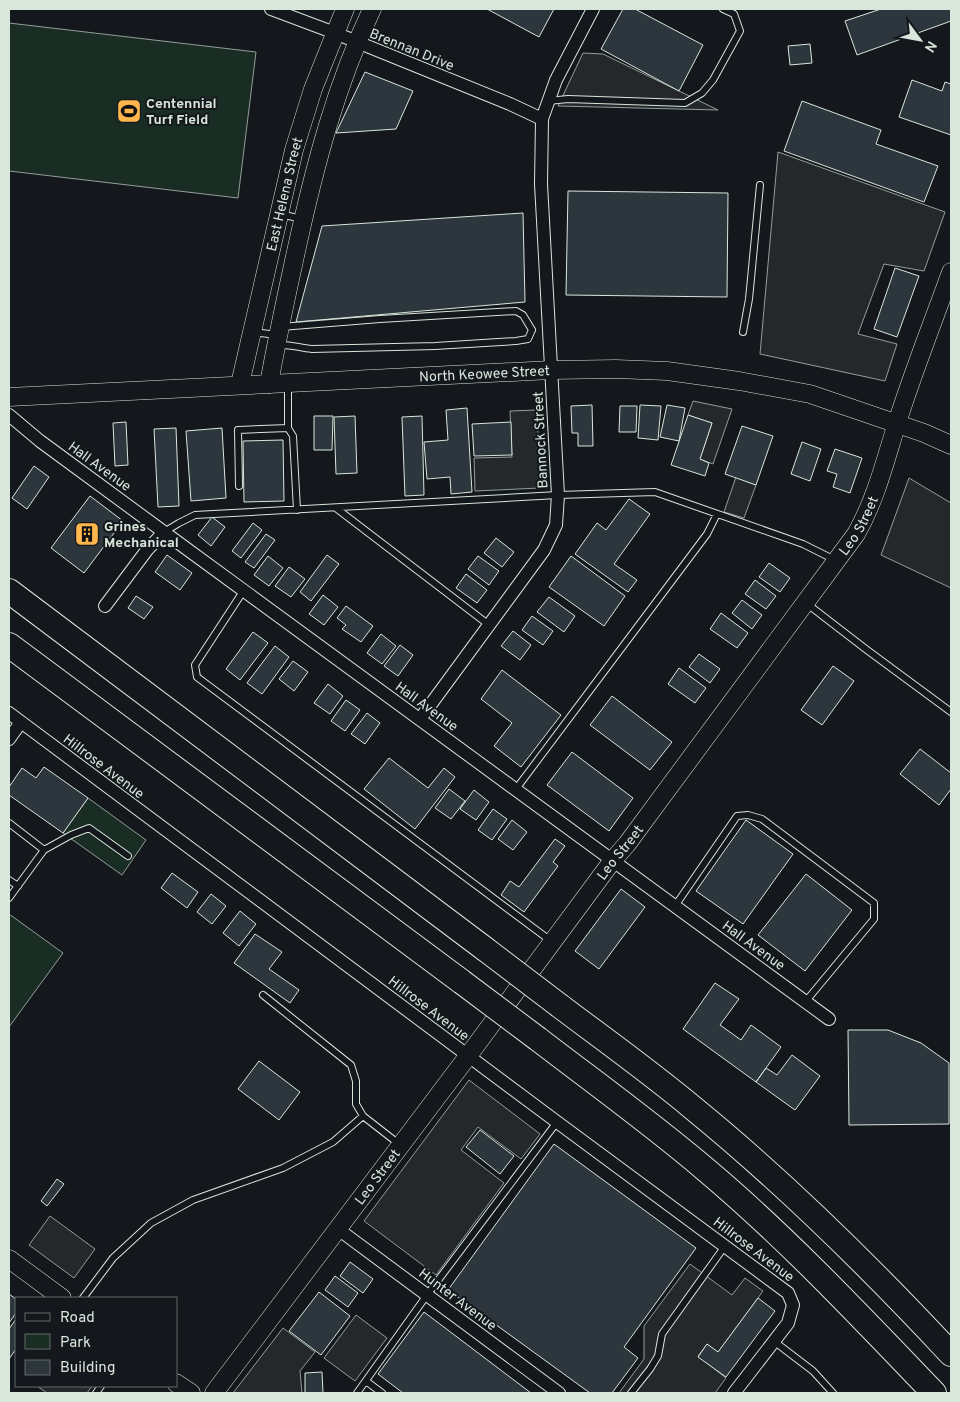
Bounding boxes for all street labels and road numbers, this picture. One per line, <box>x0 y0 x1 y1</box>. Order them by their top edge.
street label: Brennan Drive <box>367 26 456 75</box>
street label: East Helena Street <box>264 135 307 253</box>
street label: North Keowee Street <box>419 363 550 387</box>
street label: Bannock Street <box>530 391 553 489</box>
street label: Hall Avenue <box>64 439 134 496</box>
street label: Leo Street <box>836 494 883 559</box>
street label: Hall Avenue <box>391 679 461 736</box>
street label: Hillrose Avenue <box>59 731 147 803</box>
street label: Leo Street <box>594 822 648 884</box>
street label: Hall Avenue <box>718 918 788 975</box>
street label: Hillrose Avenue <box>384 973 472 1045</box>
street label: Leo Street <box>352 1146 405 1209</box>
street label: Hillrose Avenue <box>709 1214 797 1286</box>
street label: Hunter Avenue <box>415 1265 499 1335</box>

